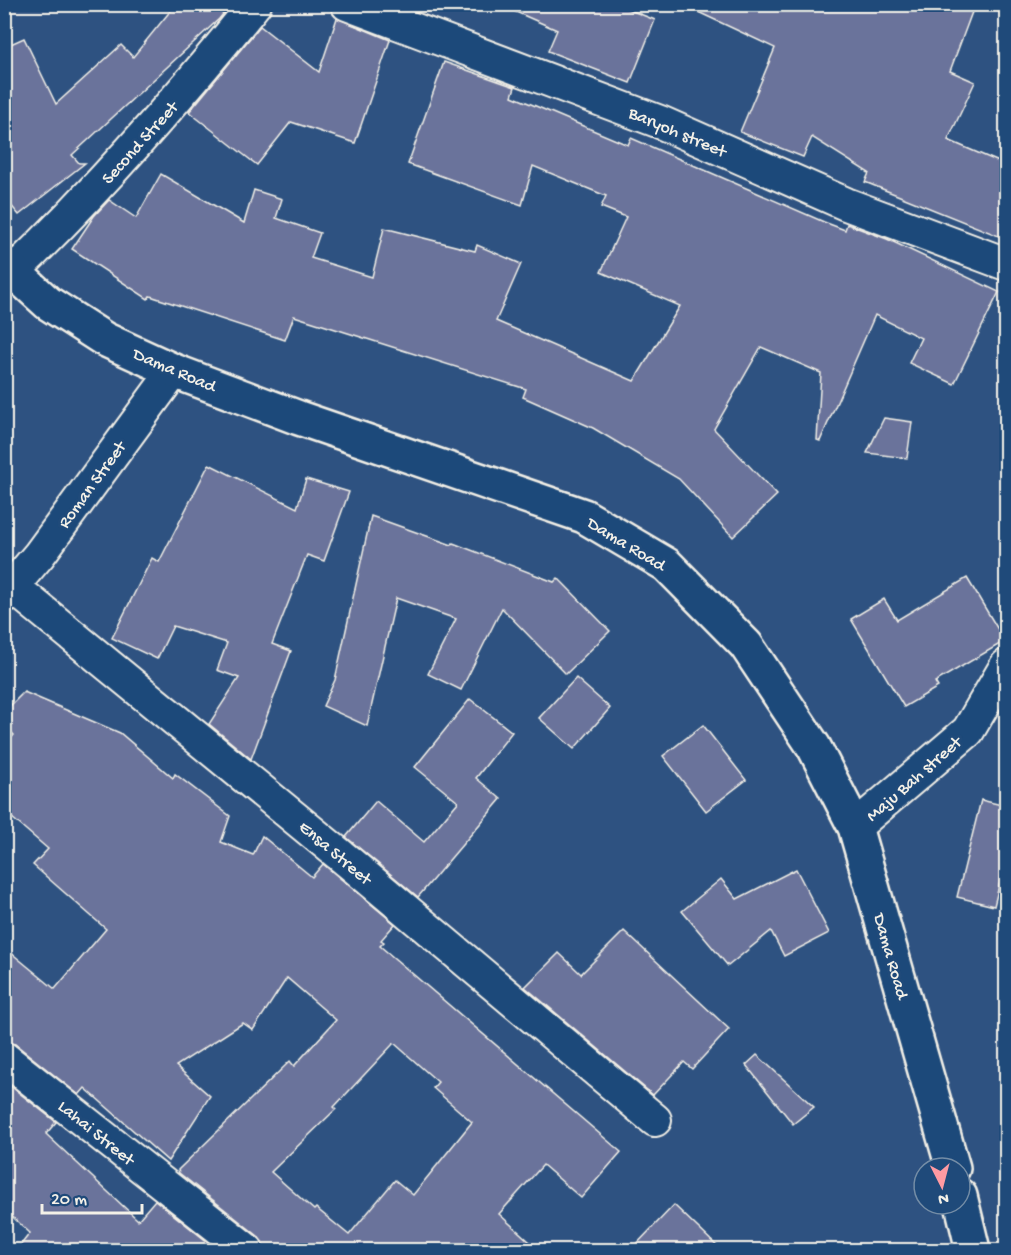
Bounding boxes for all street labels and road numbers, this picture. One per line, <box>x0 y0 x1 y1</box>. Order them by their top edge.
street label: Second Street <box>98 97 185 190</box>
street label: Baryoh street <box>624 103 730 164</box>
street label: Dama Road <box>128 344 220 399</box>
street label: Roman Street <box>54 437 133 533</box>
street label: Dama Road <box>582 513 670 578</box>
street label: Maju Bah street <box>863 732 968 827</box>
street label: Ensa Street <box>294 817 376 892</box>
street label: Dama Road <box>867 911 912 1003</box>
street label: Lahai Street <box>53 1097 139 1172</box>

